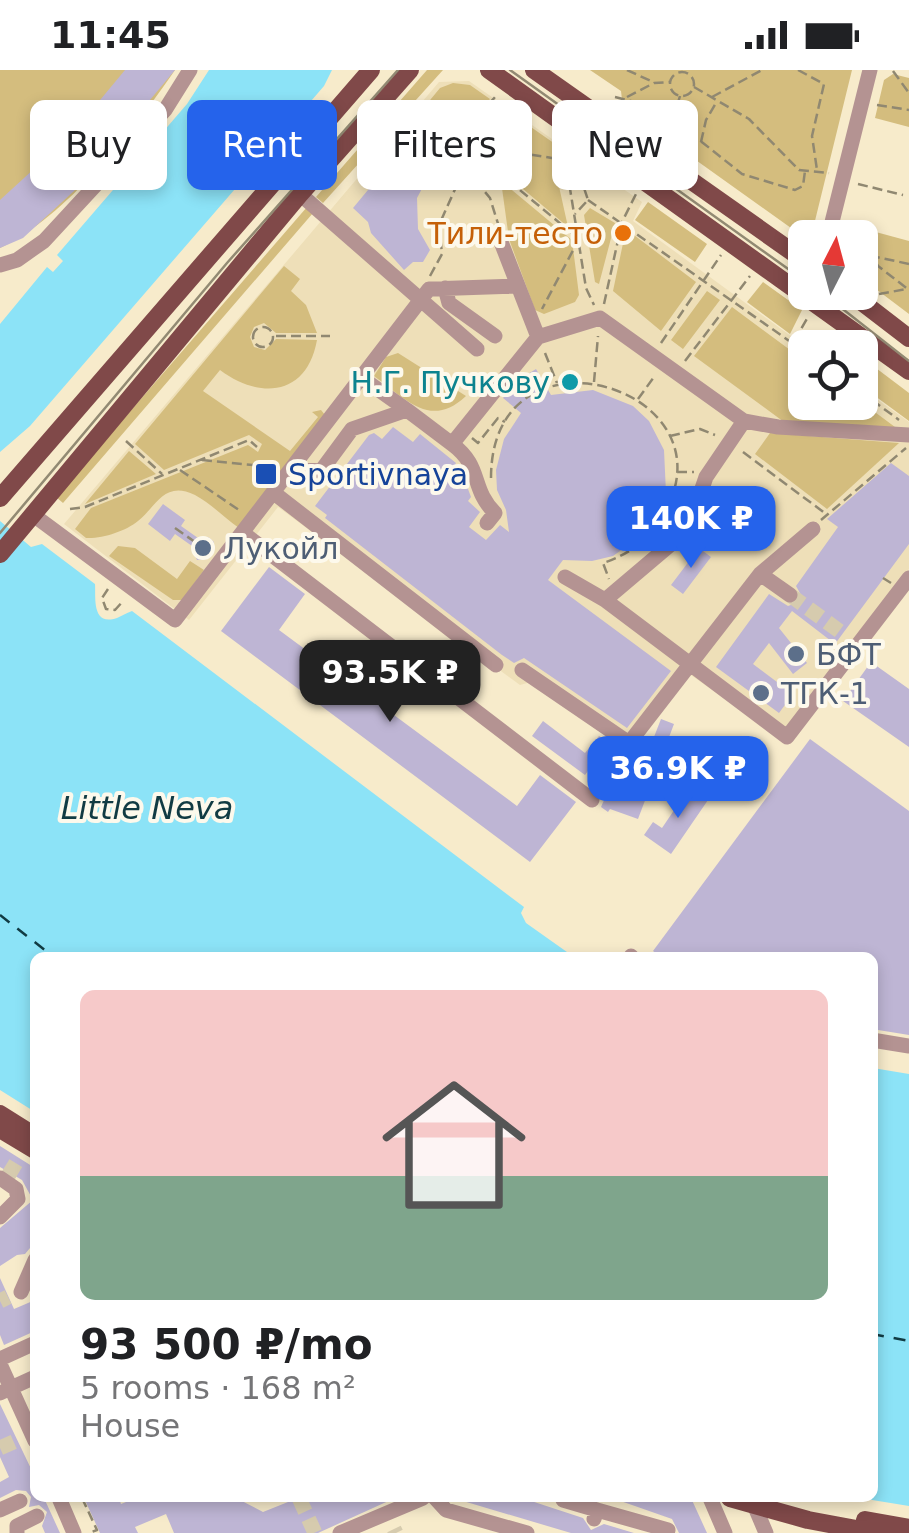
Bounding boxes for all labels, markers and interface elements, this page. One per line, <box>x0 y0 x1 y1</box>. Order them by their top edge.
text: 11:45 <box>50 13 171 57</box>
chip: Buy <box>30 100 167 190</box>
chip: Rent <box>187 100 337 190</box>
chip: Filters <box>357 100 532 190</box>
chip: New <box>552 100 698 190</box>
place label: Тили-тесто <box>426 216 603 251</box>
north arrow <box>788 220 878 310</box>
map controls <box>788 220 878 420</box>
marker: Тили-тесто <box>612 222 634 244</box>
button: locate <box>788 330 878 420</box>
place label: Н.Г. Пучкову <box>351 365 550 400</box>
marker: Н.Г. Пучкову <box>559 371 581 393</box>
place label: Sportivnaya <box>288 457 468 492</box>
marker: Sportivnaya <box>253 461 279 487</box>
pin: 140K ₽ <box>610 486 772 571</box>
text: 140K ₽ <box>629 499 754 537</box>
place label: Лукойл <box>223 531 338 566</box>
marker: Лукойл <box>192 537 214 559</box>
place label: БФТ <box>816 637 881 672</box>
pin: 93.5K ₽ <box>298 640 482 725</box>
marker: БФТ <box>785 643 807 665</box>
text: 93.5K ₽ <box>321 653 459 691</box>
place label: ТГК-1 <box>780 676 869 711</box>
marker: ТГК-1 <box>750 682 772 704</box>
pin: 36.9K ₽ <box>586 736 770 821</box>
text: 36.9K ₽ <box>609 749 747 787</box>
water label: Little Neva <box>61 789 233 827</box>
icon: home <box>364 1055 544 1235</box>
text: 93 500 ₽/mo <box>80 1320 373 1369</box>
text: 5 rooms · 168 m² <box>80 1369 356 1407</box>
text: House <box>80 1407 180 1445</box>

